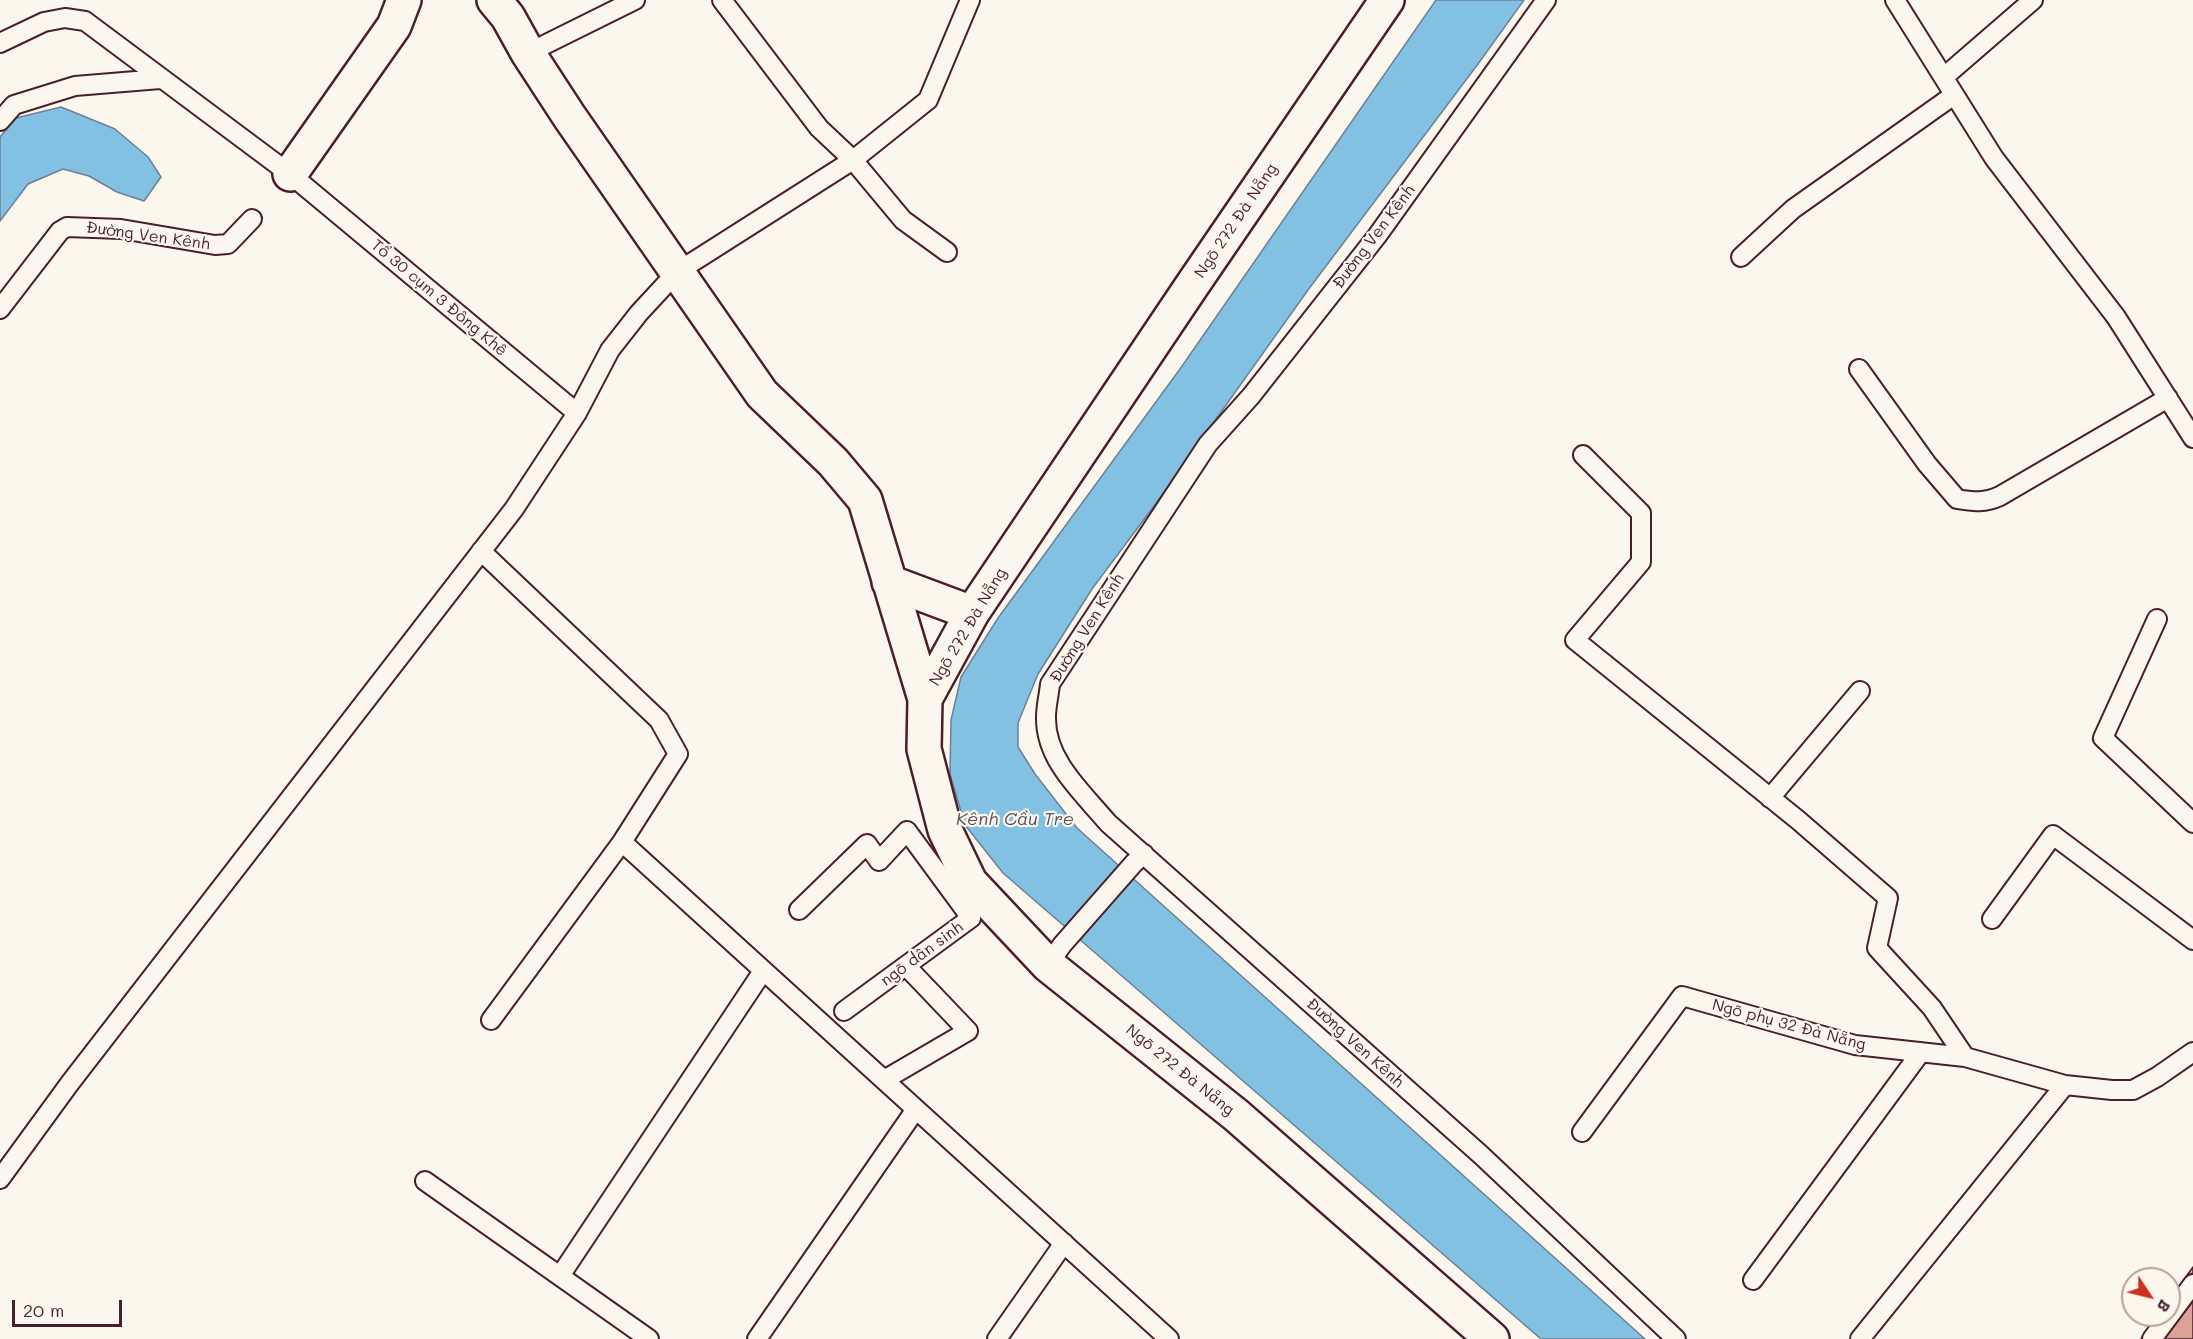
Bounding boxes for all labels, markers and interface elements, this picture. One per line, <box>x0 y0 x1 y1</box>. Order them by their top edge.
street label: Ngõ 272 Đà Nẵng <box>1191 160 1281 282</box>
street label: Đường Ven Kênh <box>1329 181 1419 293</box>
street label: Đường Ven Kênh <box>85 218 211 254</box>
street label: Tổ 30 cụm 3 Đông Khê <box>367 236 511 360</box>
street label: Ngõ 272 Đà Nẵng <box>925 565 1011 689</box>
street label: Đường Ven Kênh <box>1046 570 1128 686</box>
water label: Kênh Cầu Tre <box>956 808 1074 830</box>
street label: ngõ dân sinh <box>877 918 967 990</box>
street label: Đường Ven Kênh <box>1302 994 1408 1092</box>
street label: Ngõ phụ 32 Đà Nẵng <box>1710 995 1868 1055</box>
street label: Ngõ 272 Đà Nẵng <box>1122 1020 1238 1120</box>
north arrow <box>2121 1267 2181 1327</box>
scale bar <box>15 1288 124 1326</box>
text: B <box>2153 1296 2176 1317</box>
text: 20 m <box>23 1298 64 1322</box>

